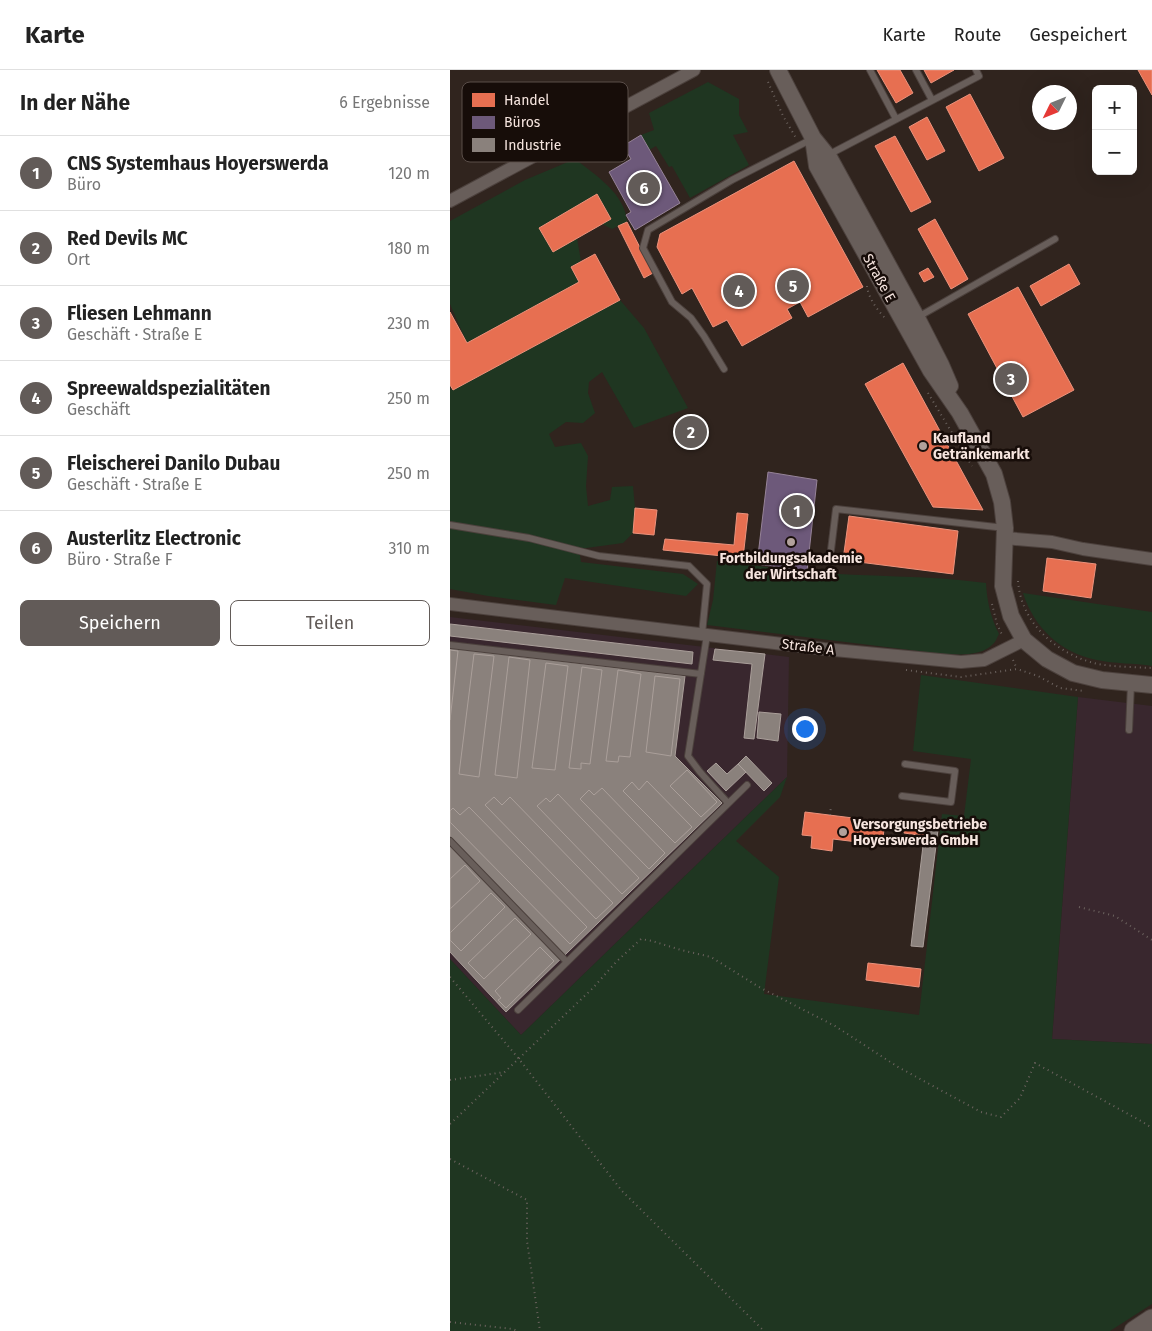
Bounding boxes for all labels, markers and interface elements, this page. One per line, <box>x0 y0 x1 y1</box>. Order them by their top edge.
text: Karte <box>25 21 85 49</box>
text: Karte <box>883 24 926 46</box>
text: Route <box>954 24 1001 46</box>
text: Gespeichert <box>1029 24 1127 46</box>
legend <box>462 82 628 162</box>
north arrow <box>1032 85 1077 130</box>
map controls <box>1092 85 1137 175</box>
button: + <box>1092 85 1137 130</box>
text: In der Nähe <box>20 90 130 116</box>
text: Handel <box>504 92 549 109</box>
text: 6 Ergebnisse <box>339 93 430 112</box>
text: Büros <box>504 114 541 131</box>
button: − <box>1092 130 1137 175</box>
text: Industrie <box>504 137 561 154</box>
text: CNS Systemhaus Hoyerswerda <box>67 152 329 175</box>
text: 1 <box>32 164 40 183</box>
text: 120 m <box>388 164 430 183</box>
pin: 6 <box>628 169 660 207</box>
text: Büro <box>67 175 101 194</box>
text: Red Devils MC <box>67 227 188 250</box>
text: 2 <box>32 239 40 258</box>
text: 180 m <box>387 239 430 258</box>
text: Ort <box>67 250 90 269</box>
street label: Straße E <box>859 251 899 305</box>
pin: 5 <box>777 267 809 305</box>
pin: 4 <box>723 272 755 310</box>
text: Fliesen Lehmann <box>67 302 212 325</box>
text: 3 <box>32 314 40 333</box>
text: 230 m <box>387 314 430 333</box>
text: Geschäft · Straße E <box>67 325 202 344</box>
pin: 3 <box>995 360 1027 398</box>
text: Spreewaldspezialitäten <box>67 377 270 400</box>
text: 4 <box>31 389 41 408</box>
text: 250 m <box>387 389 430 408</box>
text: Geschäft <box>67 400 130 419</box>
pin: 2 <box>675 413 707 451</box>
place label: Kaufland Getränkemarkt <box>933 430 1030 463</box>
marker: Kaufland Getränkemarkt <box>917 440 929 452</box>
text: Fleischerei Danilo Dubau <box>67 452 280 475</box>
text: 5 <box>32 464 40 483</box>
text: 250 m <box>387 464 430 483</box>
text: Geschäft · Straße E <box>67 475 202 494</box>
pin: 1 <box>781 492 813 530</box>
text: Austerlitz Electronic <box>67 527 241 550</box>
marker: Fortbildungsakademie der Wirtschaft <box>785 536 797 548</box>
text: 6 <box>31 539 41 558</box>
text: 310 m <box>389 539 430 558</box>
text: Büro · Straße F <box>67 550 173 569</box>
place label: Fortbildungsakademie der Wirtschaft <box>719 550 863 583</box>
button: Speichern <box>20 600 220 646</box>
button: Teilen <box>230 600 430 646</box>
street label: Straße A <box>781 635 835 659</box>
your location <box>792 716 818 742</box>
place label: Versorgungsbetriebe Hoyerswerda GmbH <box>852 816 987 849</box>
marker: Versorgungsbetriebe Hoyerswerda GmbH <box>837 826 849 838</box>

